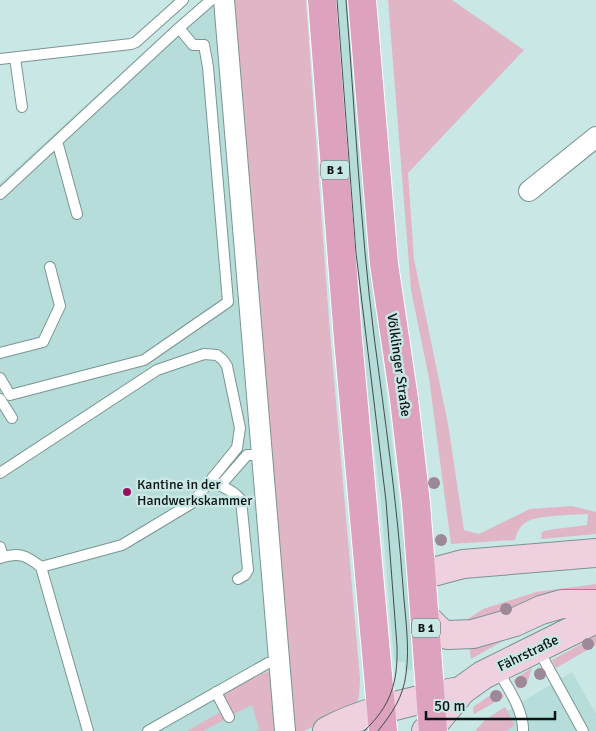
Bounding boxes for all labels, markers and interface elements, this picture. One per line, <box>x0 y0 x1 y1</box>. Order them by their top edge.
road number: B 1 <box>321 160 349 180</box>
street label: Völklinger Straße <box>383 312 415 418</box>
place label: Kantine in der Handwerkskammer <box>137 476 253 509</box>
marker: Kantine in der Handwerkskammer <box>121 486 133 498</box>
road number: B 1 <box>412 618 440 638</box>
street label: Fährstraße <box>495 631 561 675</box>
scale bar <box>426 688 555 720</box>
text: 50 m <box>434 697 465 715</box>

